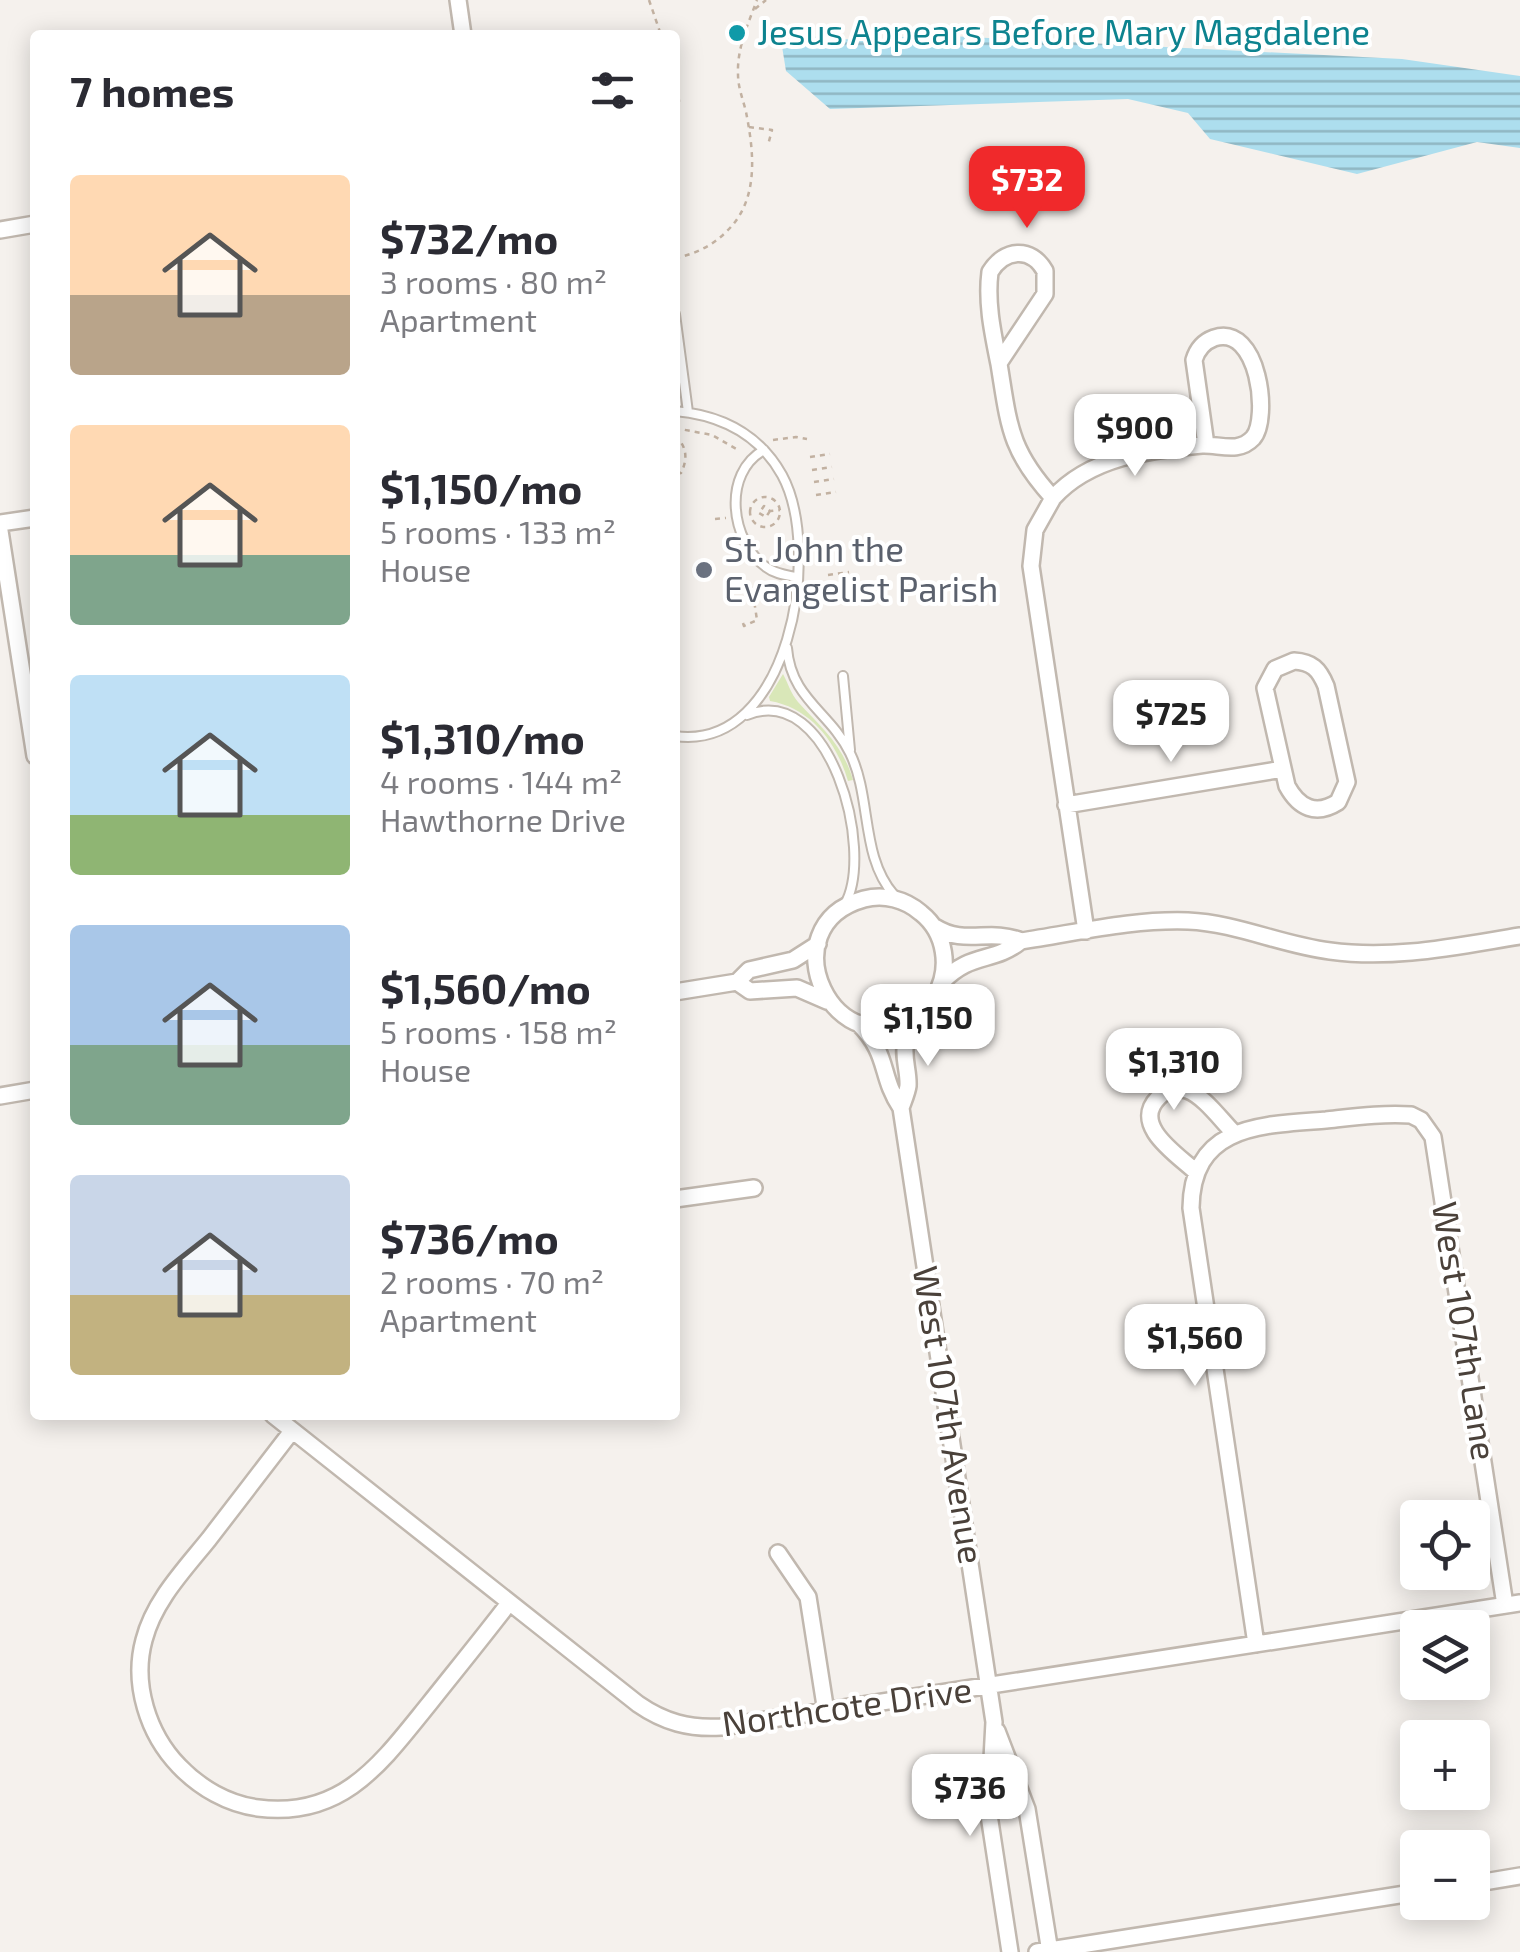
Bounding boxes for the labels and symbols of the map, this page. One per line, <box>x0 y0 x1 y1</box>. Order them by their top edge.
place label: Jesus Appears Before Mary Magdalene <box>757 10 1370 52</box>
marker: Jesus Appears Before Mary Magdalene <box>726 22 748 44</box>
pin: $732 <box>968 146 1086 231</box>
pin: $900 <box>1076 394 1194 479</box>
place label: St. John the Evangelist Parish <box>724 527 998 609</box>
marker: St. John the Evangelist Parish <box>693 559 715 581</box>
pin: $725 <box>1112 680 1230 765</box>
pin: $1,150 <box>847 984 1009 1069</box>
pin: $1,310 <box>1093 1028 1255 1113</box>
street label: West 107th Lane <box>1425 1198 1507 1463</box>
street label: West 107th Avenue <box>906 1263 994 1567</box>
pin: $1,560 <box>1114 1304 1276 1389</box>
street label: Northcote Drive <box>719 1667 974 1743</box>
pin: $736 <box>911 1754 1029 1839</box>

